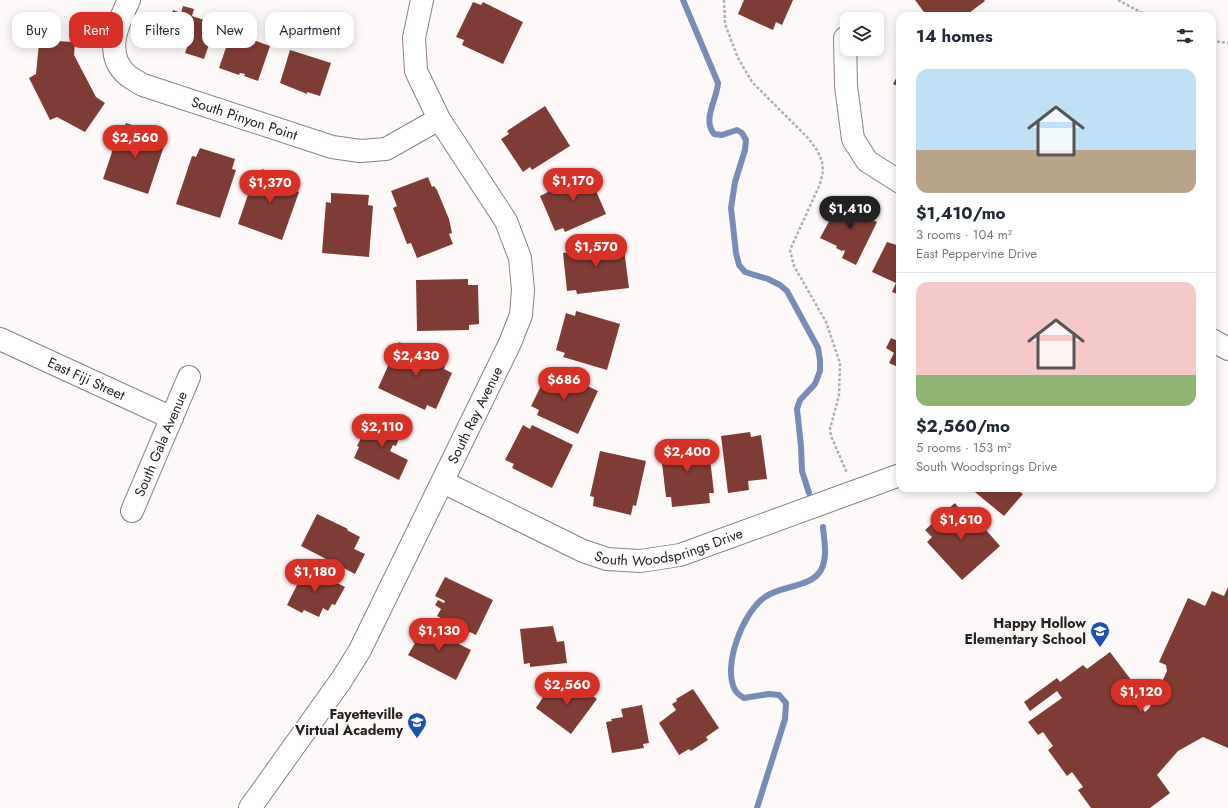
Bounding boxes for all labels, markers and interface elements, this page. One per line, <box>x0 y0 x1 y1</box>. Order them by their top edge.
chip: Buy <box>12 12 61 48</box>
chip: Rent <box>69 12 123 48</box>
chip: Filters <box>131 12 194 48</box>
chip: New <box>202 12 257 48</box>
chip: Apartment <box>265 12 354 48</box>
map controls <box>840 12 884 56</box>
button: layers <box>840 12 884 56</box>
text: 14 homes <box>916 24 993 48</box>
icon: filters <box>1174 25 1196 47</box>
street label: South Pinyon Point <box>189 91 301 145</box>
icon: home <box>1020 95 1092 167</box>
pin: $2,560 <box>102 125 168 159</box>
text: $2,560 <box>112 128 158 147</box>
pin: $1,170 <box>540 168 606 202</box>
pin: $1,370 <box>237 170 303 204</box>
text: $1,170 <box>552 171 594 190</box>
text: $1,370 <box>248 173 292 192</box>
pin: $1,410 <box>817 196 883 230</box>
text: $1,410 <box>828 199 872 218</box>
text: $1,410/mo <box>916 201 1006 225</box>
text: 3 rooms · 104 m² <box>916 225 1012 244</box>
pin: $1,570 <box>563 234 629 268</box>
text: $1,570 <box>574 237 618 256</box>
text: East Peppervine Drive <box>916 244 1037 263</box>
icon: home <box>1020 308 1092 380</box>
pin: $2,430 <box>383 343 449 377</box>
text: $2,430 <box>393 346 439 365</box>
street label: East Fiji Street <box>44 352 129 405</box>
street label: South Ray Avenue <box>442 363 507 467</box>
pin: $686 <box>540 367 588 401</box>
text: $686 <box>547 370 581 389</box>
street label: South Gala Avenue <box>129 388 192 500</box>
pin: $2,110 <box>349 414 415 448</box>
text: $2,560/mo <box>916 414 1010 438</box>
text: $2,110 <box>361 417 403 436</box>
text: 5 rooms · 153 m² <box>916 438 1012 457</box>
pin: $2,400 <box>654 439 720 473</box>
text: $2,400 <box>663 442 711 461</box>
text: South Woodsprings Drive <box>916 457 1057 476</box>
pin: $1,610 <box>928 507 994 541</box>
text: $1,610 <box>940 510 982 529</box>
street label: South Woodsprings Drive <box>592 523 746 571</box>
pin: $1,180 <box>282 559 348 593</box>
text: $1,180 <box>294 562 336 581</box>
place label: Happy Hollow Elementary School <box>965 613 1086 649</box>
pin: $1,130 <box>406 618 472 652</box>
school or university icon: Happy Hollow Elementary School <box>1089 620 1111 648</box>
text: $1,130 <box>418 621 460 640</box>
pin: $2,560 <box>534 672 600 706</box>
text: $2,560 <box>544 675 590 694</box>
pin: $1,120 <box>1108 679 1174 713</box>
text: $1,120 <box>1120 682 1162 701</box>
place label: Fayetteville Virtual Academy <box>294 704 404 740</box>
school or university icon: Fayetteville Virtual Academy <box>406 711 428 739</box>

